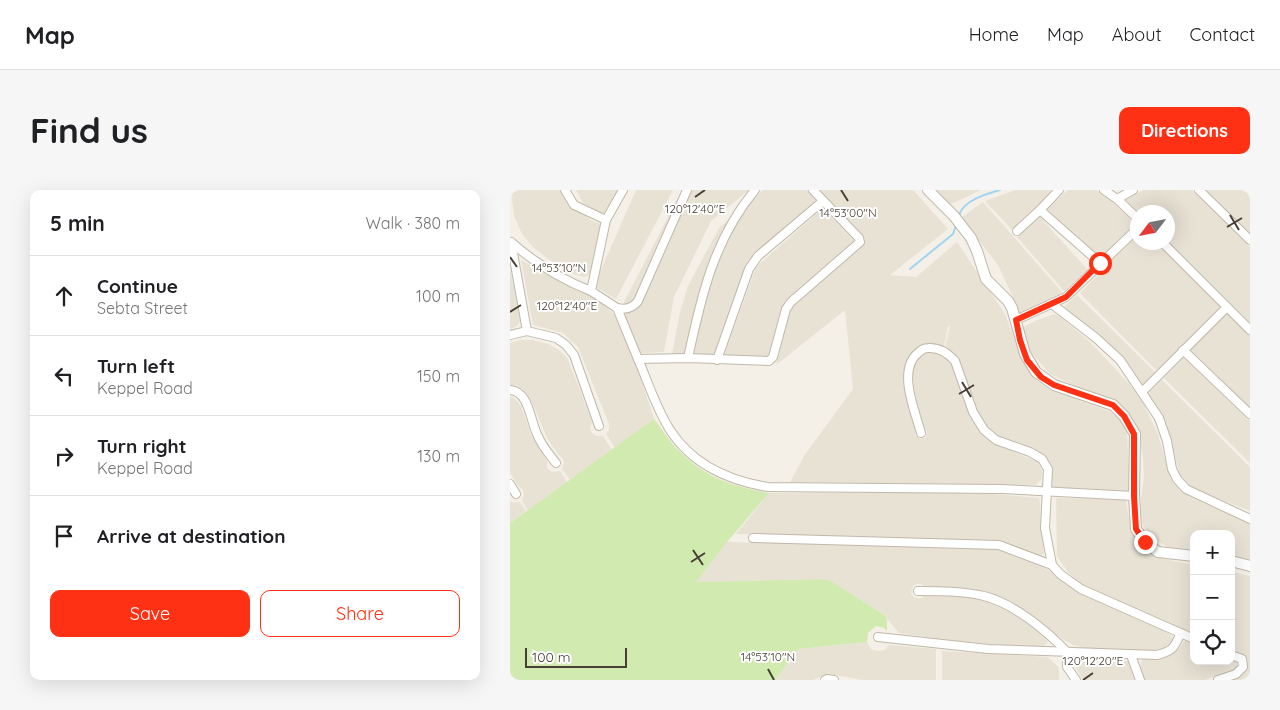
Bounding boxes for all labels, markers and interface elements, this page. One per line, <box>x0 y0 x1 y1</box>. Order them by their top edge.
text: Map <box>25 20 75 50</box>
text: Home <box>969 23 1019 46</box>
text: Map <box>1047 23 1084 46</box>
text: About <box>1112 23 1162 46</box>
text: Contact <box>1190 23 1255 46</box>
button: Directions <box>1119 107 1250 154</box>
text: Find us <box>30 108 148 152</box>
text: 120°12'40"E <box>665 201 725 216</box>
text: 14°53'00"N <box>819 205 877 220</box>
north arrow <box>1130 205 1175 250</box>
text: 5 min <box>50 210 105 236</box>
text: Walk · 380 m <box>365 213 460 233</box>
route start <box>1089 252 1112 275</box>
text: 14°53'10"N <box>532 260 586 275</box>
text: Continue <box>97 274 178 298</box>
icon: ahead <box>50 282 78 310</box>
text: 100 m <box>416 286 460 306</box>
text: Sebta Street <box>97 298 188 318</box>
text: 120°12'40"E <box>537 298 597 313</box>
text: Turn left <box>97 354 175 378</box>
icon: left <box>50 362 78 390</box>
text: 150 m <box>417 366 460 386</box>
text: Keppel Road <box>97 378 193 398</box>
text: Turn right <box>97 434 186 458</box>
icon: right <box>50 442 78 470</box>
text: 130 m <box>417 446 460 466</box>
text: Keppel Road <box>97 458 193 478</box>
icon: arrive <box>50 522 78 550</box>
text: Arrive at destination <box>97 524 286 548</box>
map controls <box>1190 530 1235 665</box>
button: + <box>1190 530 1235 575</box>
route end <box>1134 531 1157 554</box>
button: − <box>1190 575 1235 620</box>
button: Save <box>50 590 250 637</box>
button: Share <box>260 590 460 637</box>
button: locate <box>1190 620 1235 665</box>
scale bar <box>525 645 628 668</box>
text: 100 m <box>532 648 570 666</box>
text: 14°53'10"N <box>741 649 795 664</box>
text: 120°12'20"E <box>1063 653 1124 668</box>

